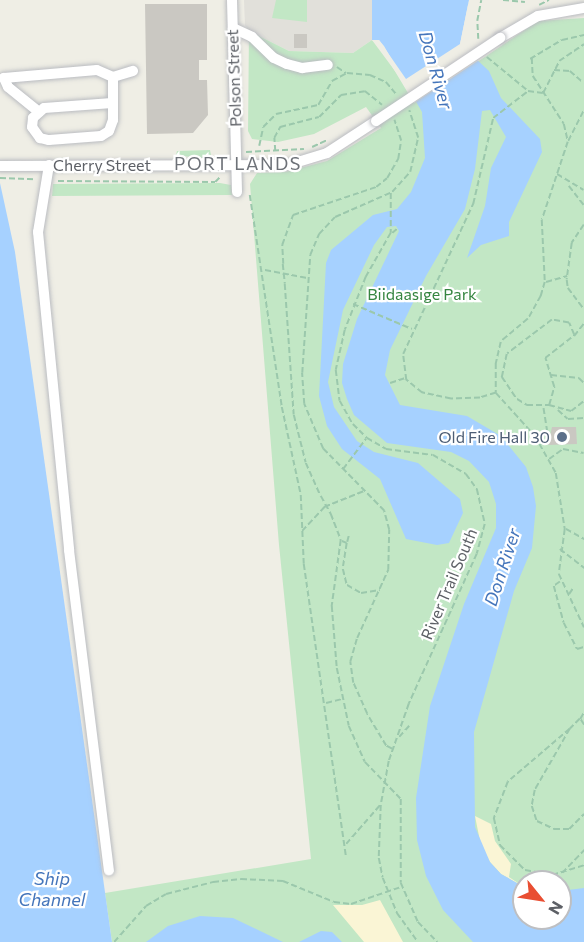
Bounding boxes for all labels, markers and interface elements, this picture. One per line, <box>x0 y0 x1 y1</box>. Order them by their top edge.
water label: Don River <box>415 28 457 112</box>
street label: Polson Street <box>223 29 245 127</box>
district label: PORT LANDS <box>174 152 302 174</box>
street label: Cherry Street <box>53 155 151 175</box>
park label: Biidaasige Park <box>367 284 477 304</box>
place label: Old Fire Hall 30 <box>439 427 550 447</box>
marker: Old Fire Hall 30 <box>555 430 569 444</box>
street label: River Trail South <box>417 525 481 643</box>
water label: Don River <box>479 526 525 608</box>
water label: Ship Channel <box>19 868 85 910</box>
north arrow <box>512 870 572 930</box>
text: N <box>545 898 568 918</box>

